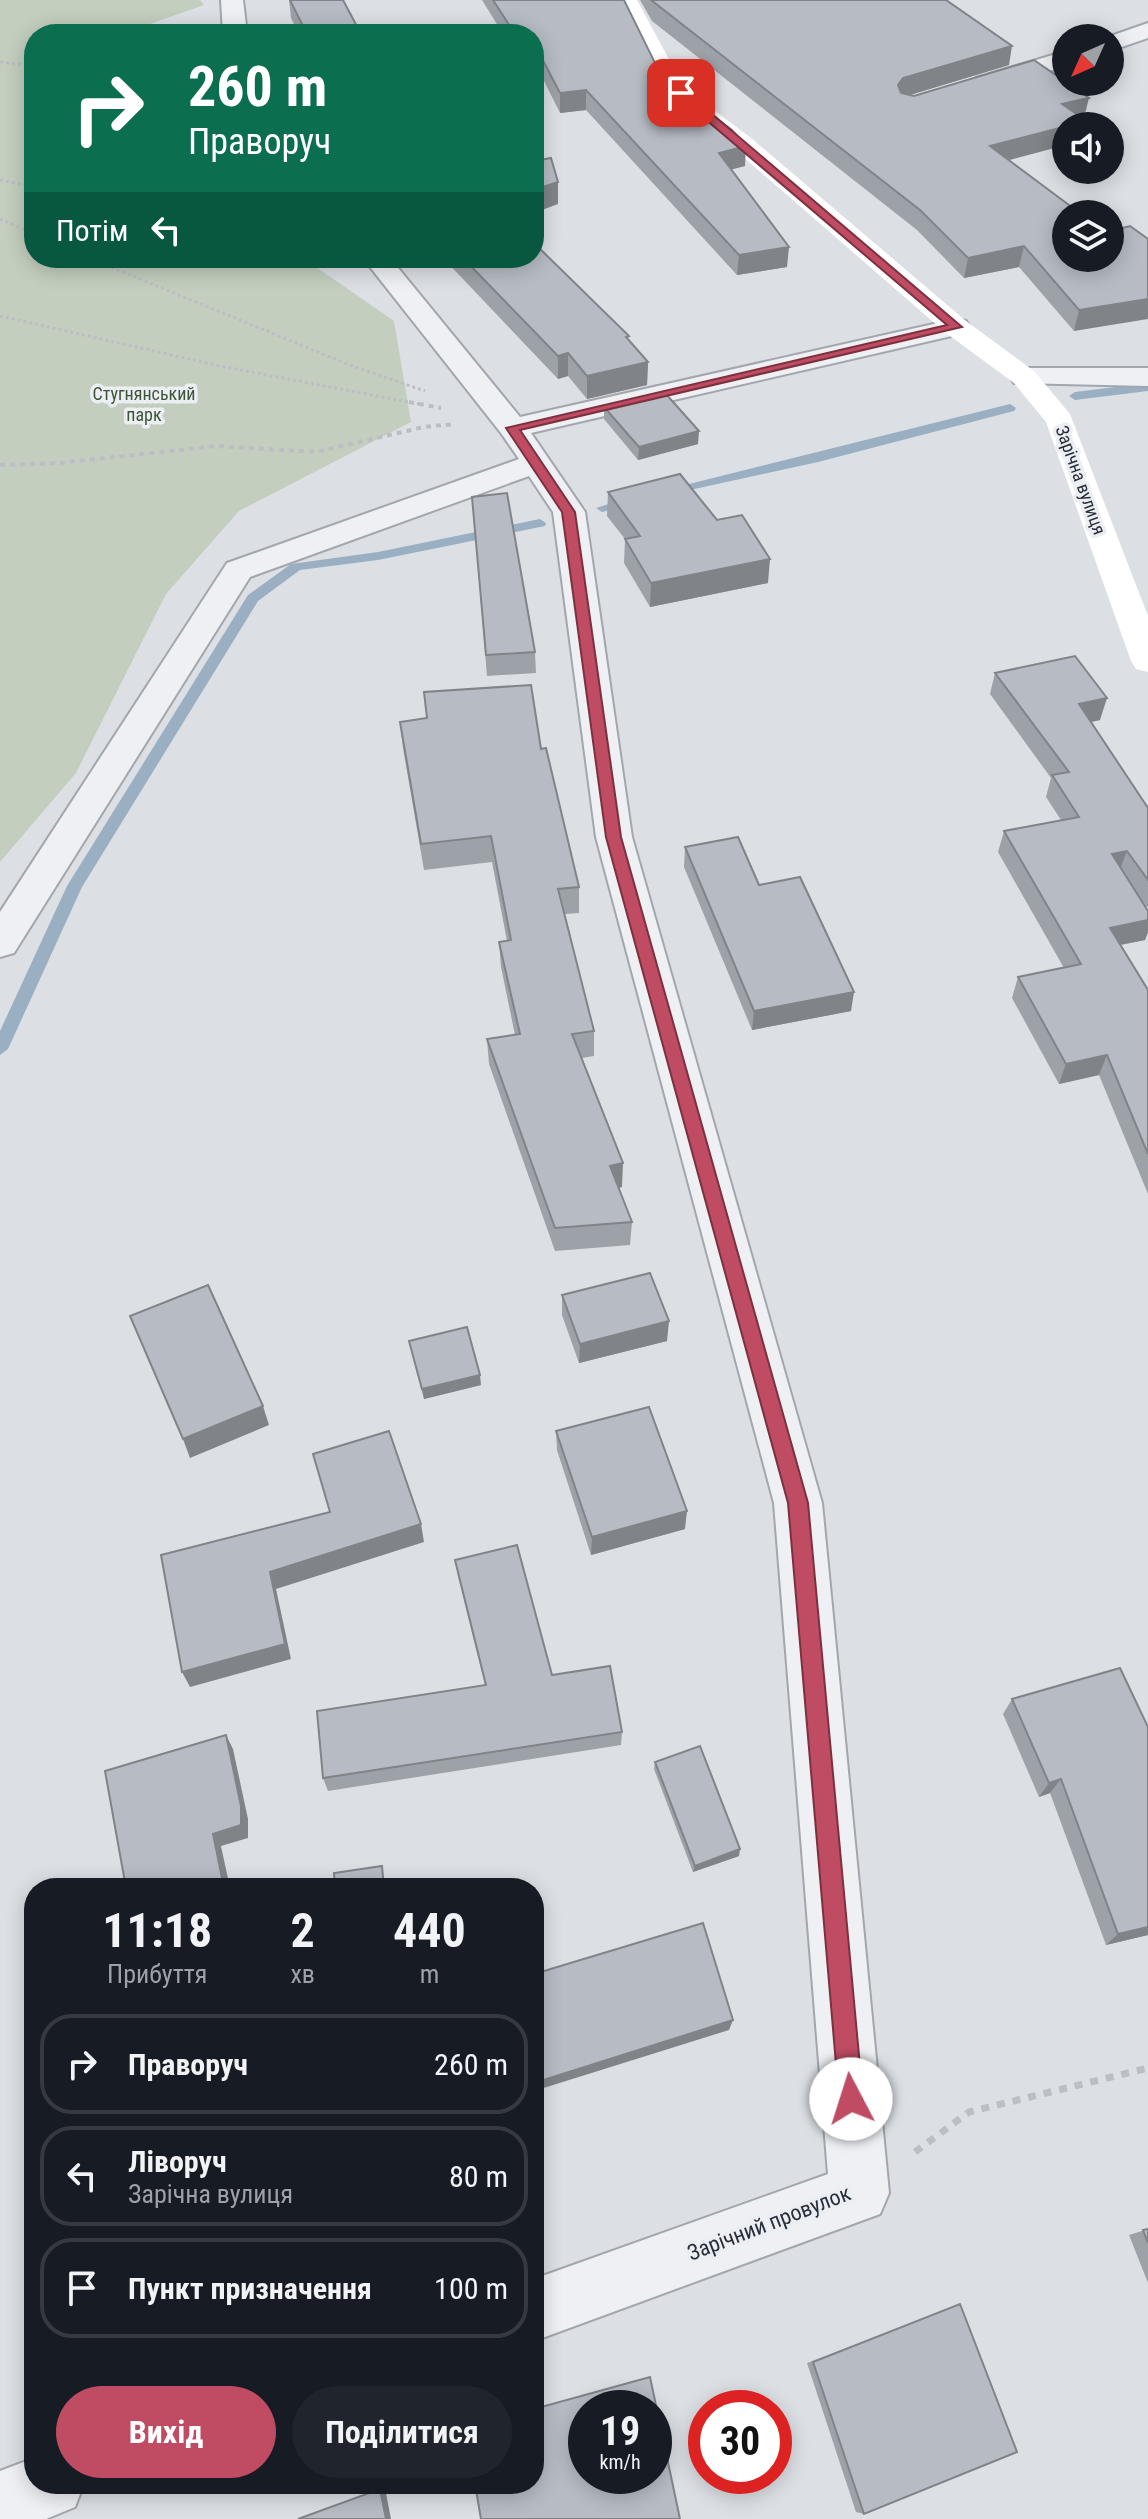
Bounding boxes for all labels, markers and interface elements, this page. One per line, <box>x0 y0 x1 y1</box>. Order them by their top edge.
north arrow <box>1052 24 1124 96</box>
map controls <box>1052 24 1124 272</box>
text: 260 m <box>188 54 327 120</box>
icon: right <box>56 56 160 160</box>
pin <box>647 59 715 127</box>
icon: arrive <box>659 71 703 115</box>
button: sound <box>1052 112 1124 184</box>
text: Праворуч <box>188 121 331 163</box>
button: layers <box>1052 200 1124 272</box>
icon: left <box>144 208 188 252</box>
text: Потім <box>56 213 128 248</box>
park label: Стугнянський парк <box>92 383 196 425</box>
street label: Зарічна вулиця <box>1052 423 1110 537</box>
text: 11:18 <box>102 1902 212 1959</box>
text: 2 <box>291 1902 315 1959</box>
text: 440 <box>393 1902 466 1959</box>
text: Прибуття <box>107 1959 207 1989</box>
text: хв <box>290 1959 315 1989</box>
text: m <box>420 1959 439 1989</box>
icon: right <box>60 2042 104 2086</box>
text: Праворуч <box>128 2047 248 2082</box>
text: 260 m <box>434 2047 508 2082</box>
position arrow <box>809 2057 893 2141</box>
text: Ліворуч <box>128 2144 227 2179</box>
icon: left <box>60 2154 104 2198</box>
text: 80 m <box>449 2159 508 2194</box>
text: Зарічна вулиця <box>128 2179 293 2209</box>
street label: Зарічний провулок <box>684 2180 854 2266</box>
icon: arrive <box>60 2266 104 2310</box>
text: Пункт призначення <box>128 2271 372 2306</box>
text: 100 m <box>434 2271 508 2306</box>
button: Вихід <box>56 2386 276 2478</box>
button: Поділитися <box>292 2386 512 2478</box>
speed limit sign: 30 <box>688 2390 792 2494</box>
text: 19 <box>600 2408 640 2455</box>
text: km/h <box>599 2450 641 2474</box>

